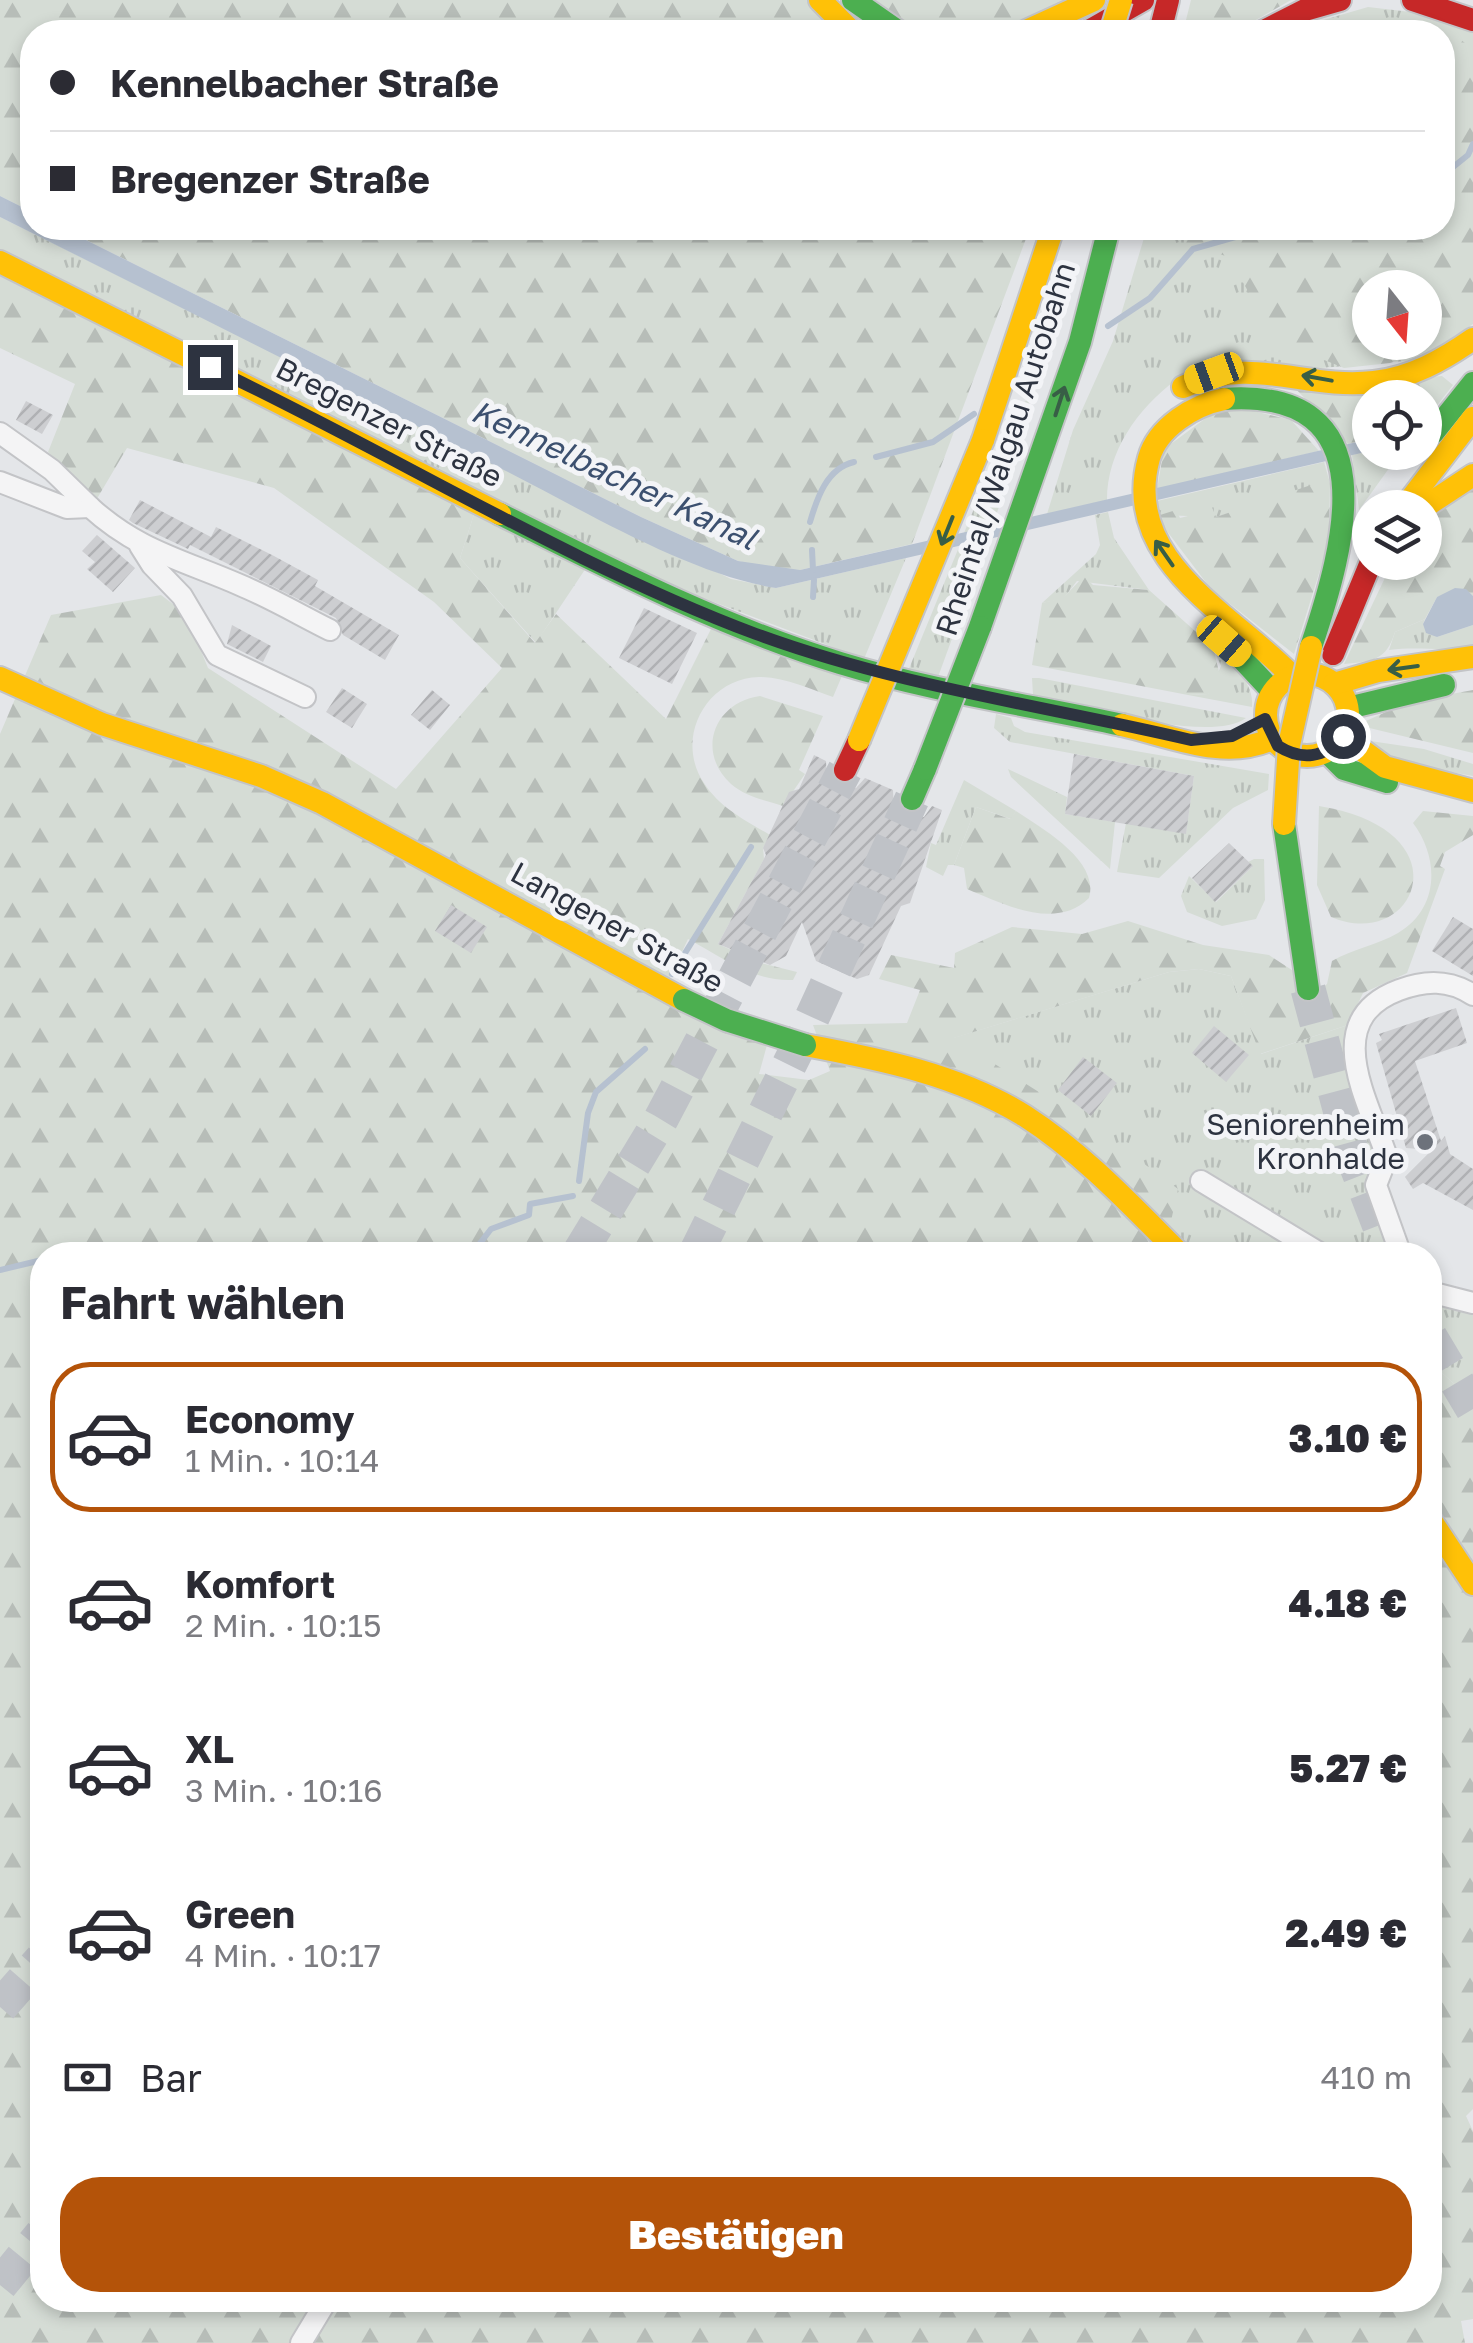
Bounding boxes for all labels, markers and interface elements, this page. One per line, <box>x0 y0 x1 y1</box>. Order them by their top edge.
text: Kennelbacher Straße <box>110 60 499 105</box>
text: Bregenzer Straße <box>110 156 430 201</box>
street label: Rheintal/Walgau Autobahn <box>928 258 1082 640</box>
north arrow <box>1352 270 1442 360</box>
map controls <box>1352 270 1442 580</box>
route end <box>188 345 233 390</box>
car <box>1181 349 1247 397</box>
street label: Bregenzer Straße <box>270 350 508 495</box>
one-way arrow <box>1301 368 1333 387</box>
button: locate <box>1352 380 1442 470</box>
one-way arrow <box>1052 386 1070 418</box>
water label: Kennelbacher Kanal <box>466 391 764 558</box>
button: layers <box>1352 490 1442 580</box>
one-way arrow <box>937 515 955 545</box>
one-way arrow <box>1154 540 1175 568</box>
car <box>1192 610 1256 672</box>
one-way arrow <box>1387 659 1420 677</box>
route start <box>1321 714 1366 759</box>
street label: Langener Straße <box>505 854 730 1000</box>
place label: Seniorenheim Kronhalde <box>1206 1106 1405 1176</box>
marker: Seniorenheim Kronhalde <box>1414 1131 1436 1153</box>
text: Fahrt wählen <box>60 1275 345 1329</box>
icon: car <box>65 1392 155 1482</box>
text: Economy <box>185 1396 354 1441</box>
text: 3.10 € <box>1289 1415 1407 1460</box>
text: 1 Min. · 10:14 <box>185 1441 380 1479</box>
icon: car <box>65 1557 155 1647</box>
text: Komfort <box>185 1561 335 1606</box>
text: 4.18 € <box>1289 1580 1407 1625</box>
text: 2 Min. · 10:15 <box>185 1606 382 1644</box>
icon: car <box>65 1722 155 1812</box>
text: XL <box>185 1726 234 1771</box>
text: 5.27 € <box>1289 1745 1407 1790</box>
text: 3 Min. · 10:16 <box>185 1771 383 1809</box>
icon: car <box>65 1887 155 1977</box>
text: Green <box>185 1891 295 1936</box>
text: 2.49 € <box>1285 1910 1407 1955</box>
text: 4 Min. · 10:17 <box>185 1936 381 1974</box>
icon: cash <box>60 2050 115 2105</box>
text: Bar <box>140 2055 202 2100</box>
text: 410 m <box>1321 2058 1412 2096</box>
button: Bestätigen <box>60 2177 1412 2292</box>

